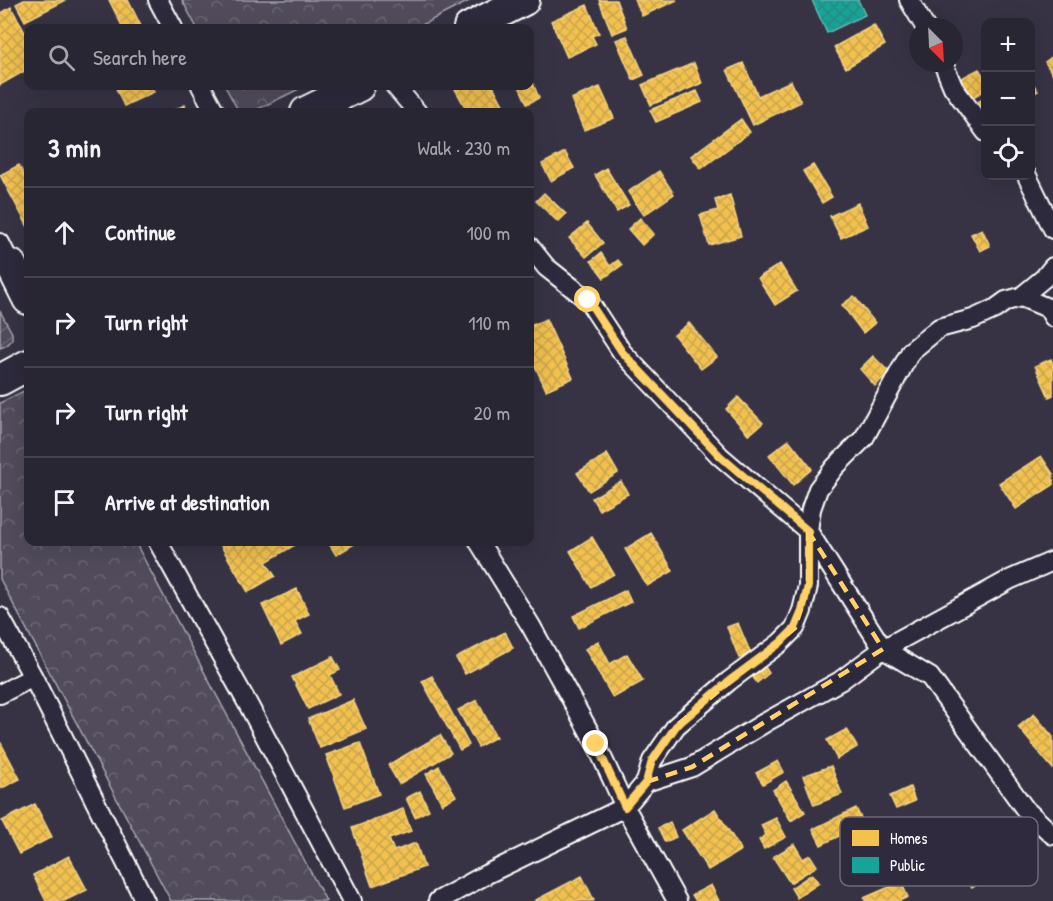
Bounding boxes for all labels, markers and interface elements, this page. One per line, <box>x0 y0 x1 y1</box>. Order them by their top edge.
north arrow <box>909 18 963 72</box>
map controls <box>981 18 1035 180</box>
button: + <box>981 18 1035 72</box>
search box <box>24 24 534 90</box>
icon: search <box>45 41 78 74</box>
text: Search here <box>93 42 187 72</box>
button: − <box>981 72 1035 126</box>
button: locate <box>981 126 1035 180</box>
text: 3 min <box>48 130 101 165</box>
text: Walk · 230 m <box>418 134 510 161</box>
icon: ahead <box>48 216 81 249</box>
text: Continue <box>105 217 176 247</box>
text: 100 m <box>467 219 510 246</box>
route start <box>574 286 600 312</box>
icon: right <box>48 306 81 339</box>
text: Turn right <box>105 307 188 337</box>
text: 110 m <box>468 309 510 336</box>
icon: right <box>48 396 81 429</box>
text: Turn right <box>105 397 188 427</box>
text: 20 m <box>473 399 510 426</box>
icon: arrive <box>48 486 81 519</box>
text: Arrive at destination <box>105 487 270 517</box>
route end <box>582 730 608 756</box>
legend <box>840 817 1038 886</box>
text: Homes <box>890 827 927 849</box>
text: Public <box>890 854 926 876</box>

